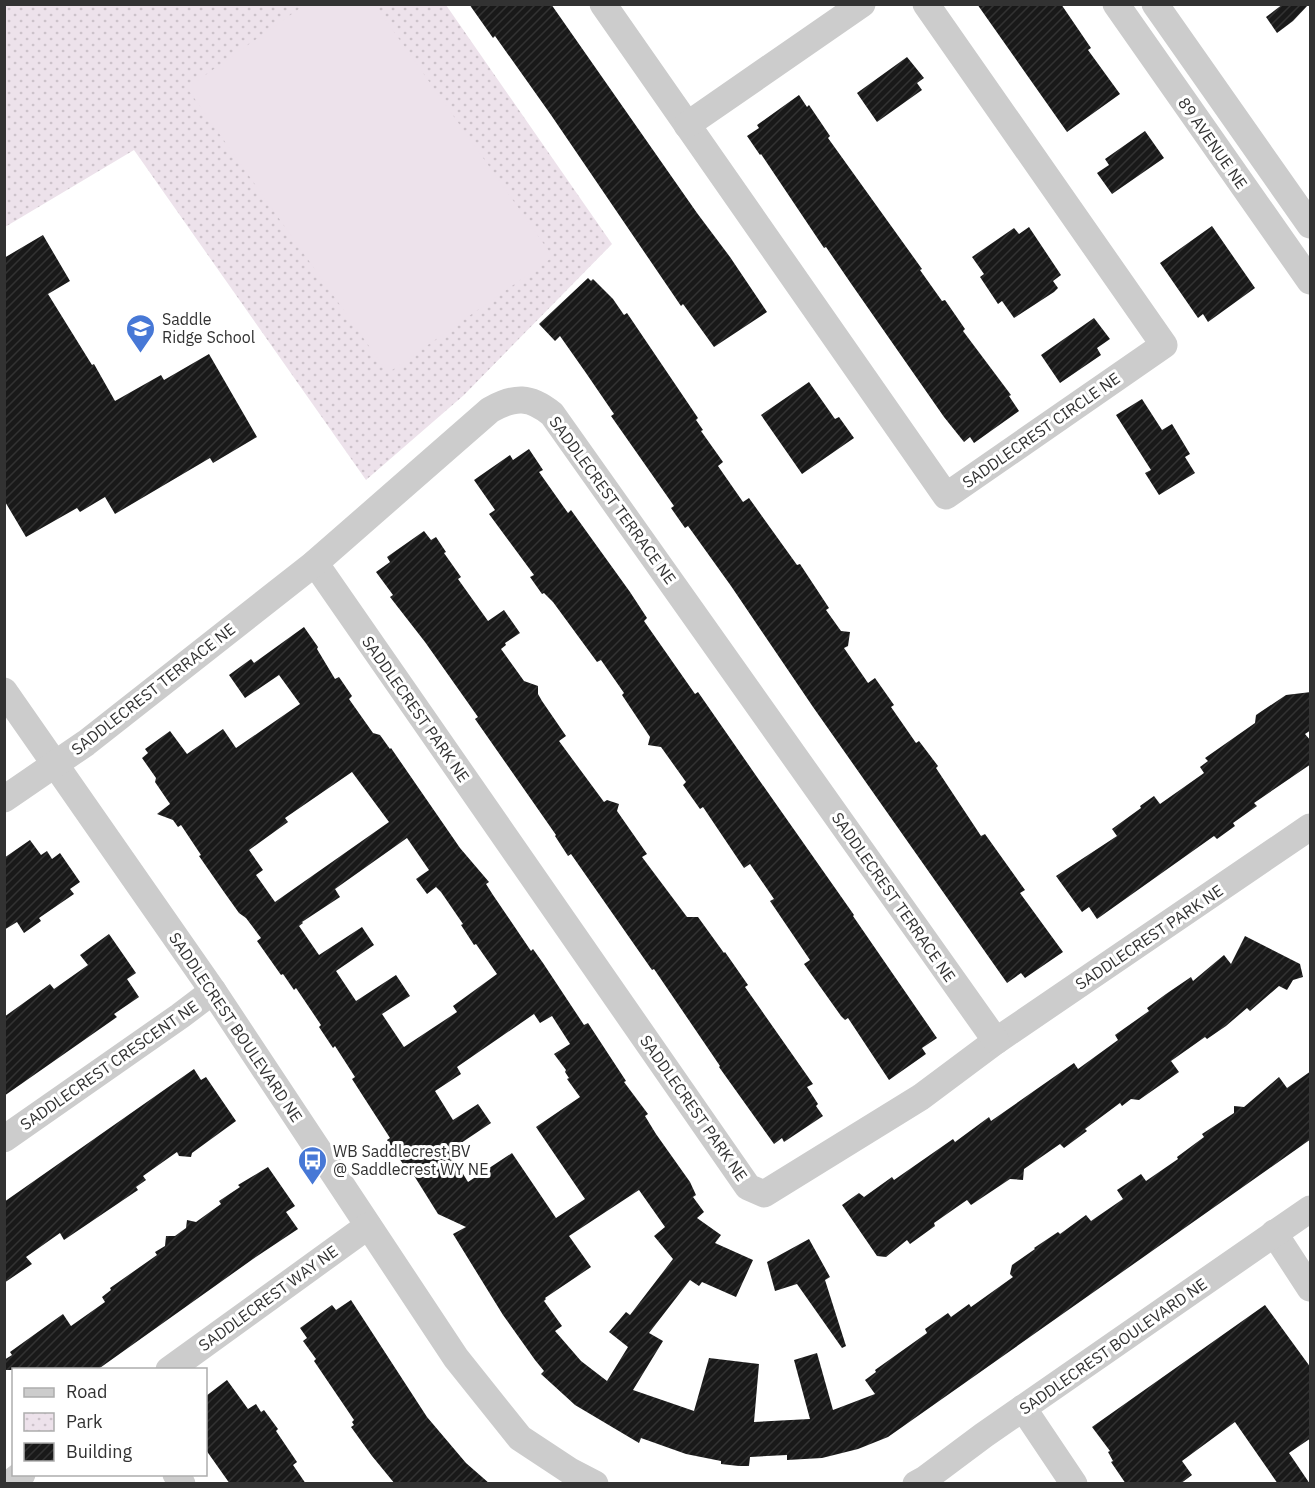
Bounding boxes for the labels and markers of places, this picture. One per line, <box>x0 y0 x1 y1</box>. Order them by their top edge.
place label: Saddle Ridge School <box>162 309 255 347</box>
school or university icon: Saddle Ridge School <box>125 312 157 354</box>
place label: WB Saddlecrest BV @ Saddlecrest WY NE <box>333 1141 489 1179</box>
bus stop icon: WB Saddlecrest BV @ Saddlecrest WY NE <box>296 1144 328 1186</box>

